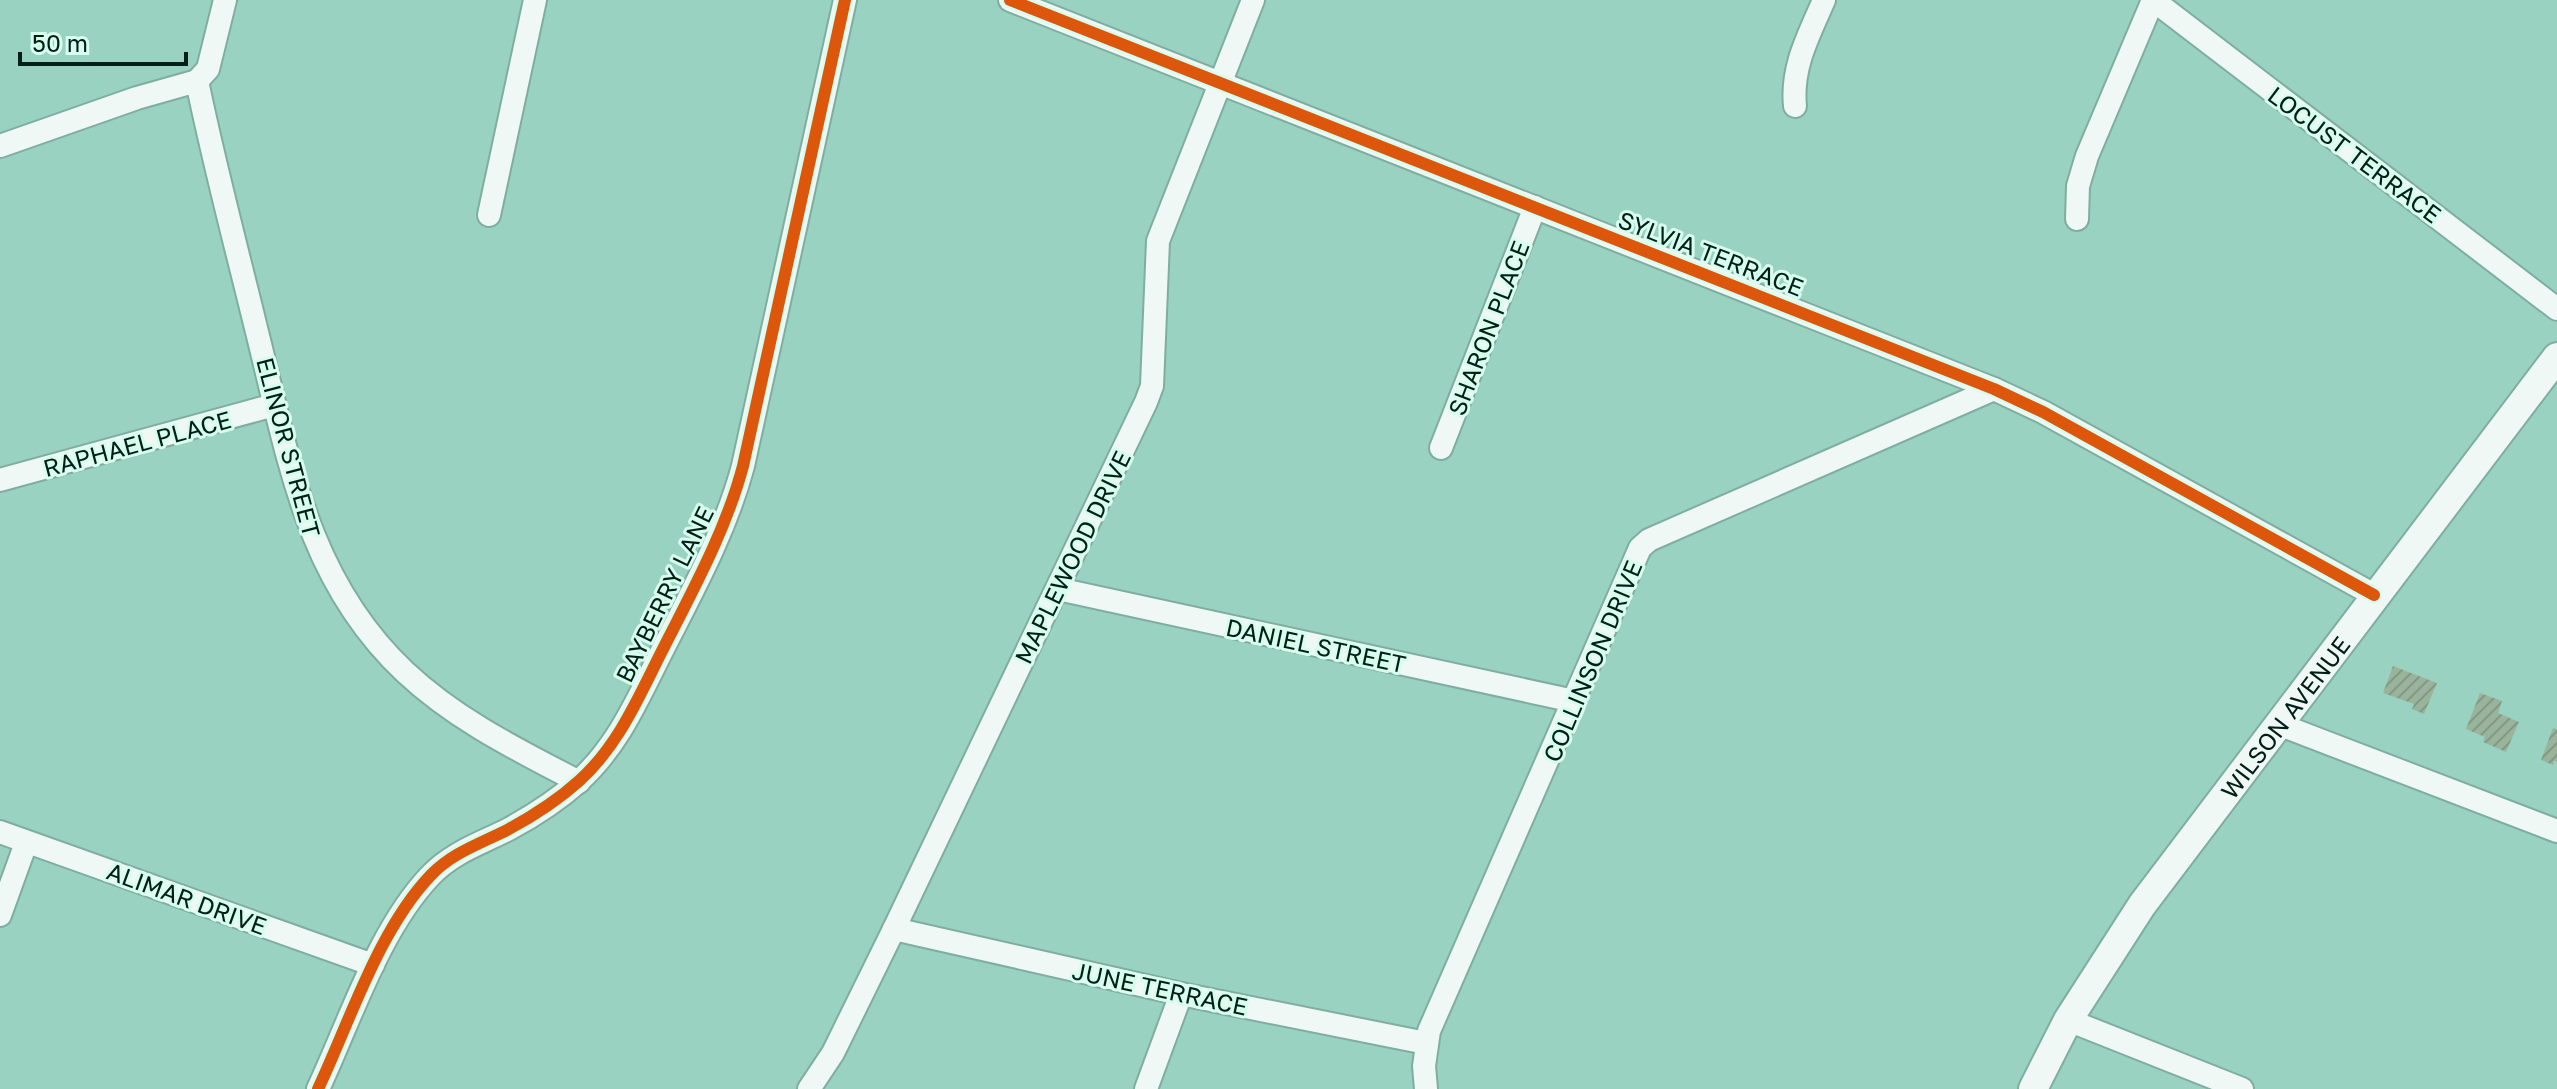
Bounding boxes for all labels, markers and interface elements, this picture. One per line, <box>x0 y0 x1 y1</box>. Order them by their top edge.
scale bar <box>20 16 186 66</box>
text: 50 m <box>32 28 88 57</box>
street label: LOCUST TERRACE <box>2263 80 2447 228</box>
street label: SYLVIA TERRACE <box>1614 204 1808 302</box>
street label: SHARON PLACE <box>1441 237 1535 419</box>
street label: ELINOR STREET <box>251 354 327 540</box>
street label: RAPHAEL PLACE <box>40 404 234 482</box>
street label: MAPLEWOOD DRIVE <box>1008 446 1136 668</box>
street label: BAYBERRY LANE <box>609 501 719 687</box>
street label: COLLINSON DRIVE <box>1536 556 1648 766</box>
street label: DANIEL STREET <box>1223 612 1409 678</box>
street label: WILSON AVENUE <box>2214 630 2355 804</box>
street label: ALIMAR DRIVE <box>103 856 271 940</box>
street label: JUNE TERRACE <box>1070 955 1250 1021</box>

